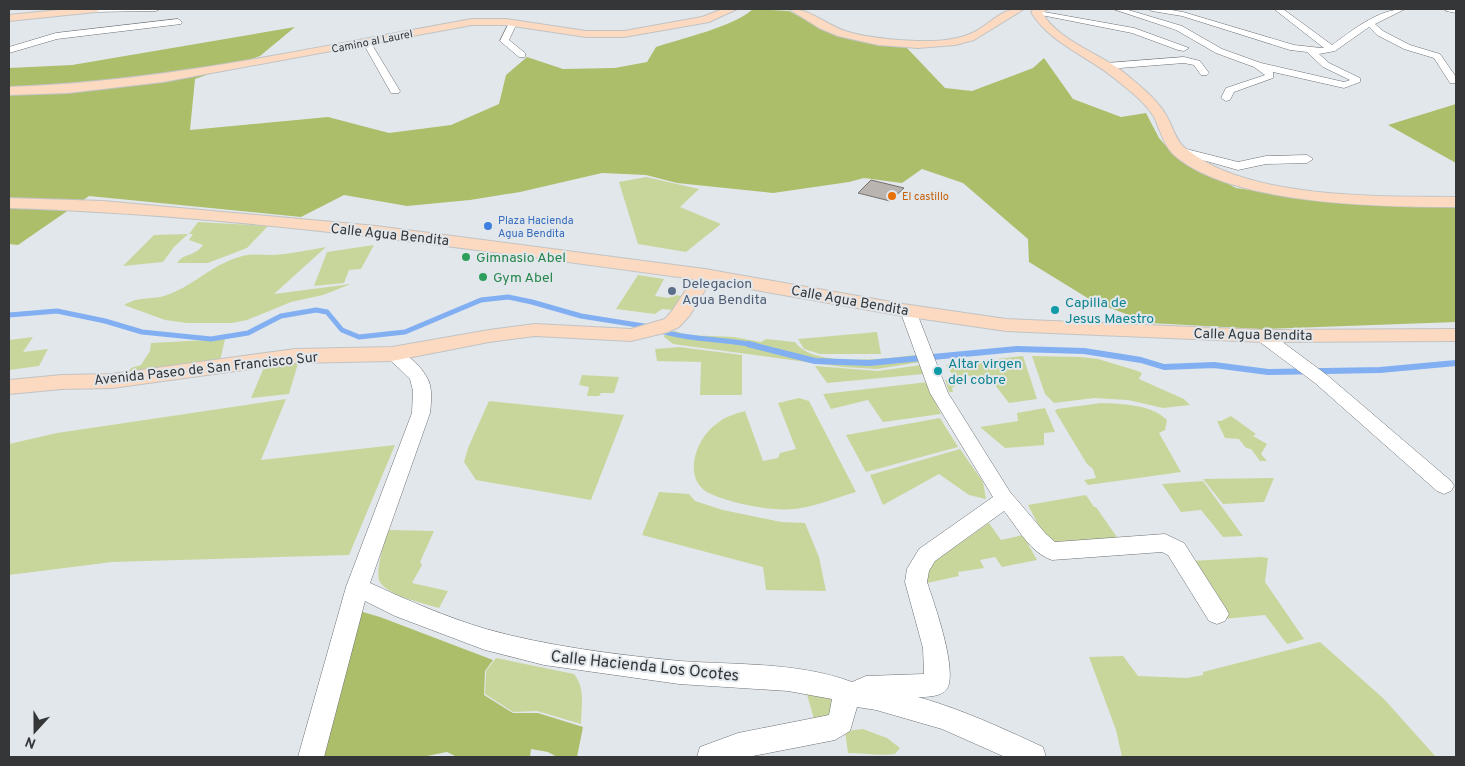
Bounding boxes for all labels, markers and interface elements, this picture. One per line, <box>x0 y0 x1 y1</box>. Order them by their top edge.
street label: Camino al Laurel <box>330 27 414 57</box>
marker: El castillo <box>886 190 898 202</box>
place label: El castillo <box>902 190 949 204</box>
place label: Plaza Hacienda Agua Bendita <box>498 214 574 241</box>
marker: Plaza Hacienda Agua Bendita <box>482 220 494 232</box>
street label: Calle Agua Bendita <box>330 221 450 250</box>
place label: Gimnasio Abel <box>476 250 566 267</box>
marker: Gimnasio Abel <box>460 251 472 263</box>
place label: Gym Abel <box>493 270 553 287</box>
marker: Gym Abel <box>477 271 489 283</box>
place label: Delegacion Agua Bendita <box>682 276 767 309</box>
street label: Calle Agua Bendita <box>790 283 910 320</box>
marker: Delegacion Agua Bendita <box>666 285 678 297</box>
place label: Capilla de Jesus Maestro <box>1065 295 1154 328</box>
marker: Capilla de Jesus Maestro <box>1049 304 1061 316</box>
street label: Calle Agua Bendita <box>1193 326 1313 345</box>
street label: Avenida Paseo de San Francisco Sur <box>93 349 320 390</box>
place label: Altar virgen del cobre <box>948 356 1022 389</box>
marker: Altar virgen del cobre <box>932 365 944 377</box>
street label: Calle Hacienda Los Ocotes <box>550 647 740 687</box>
north arrow <box>10 706 60 756</box>
text: N <box>23 732 39 751</box>

